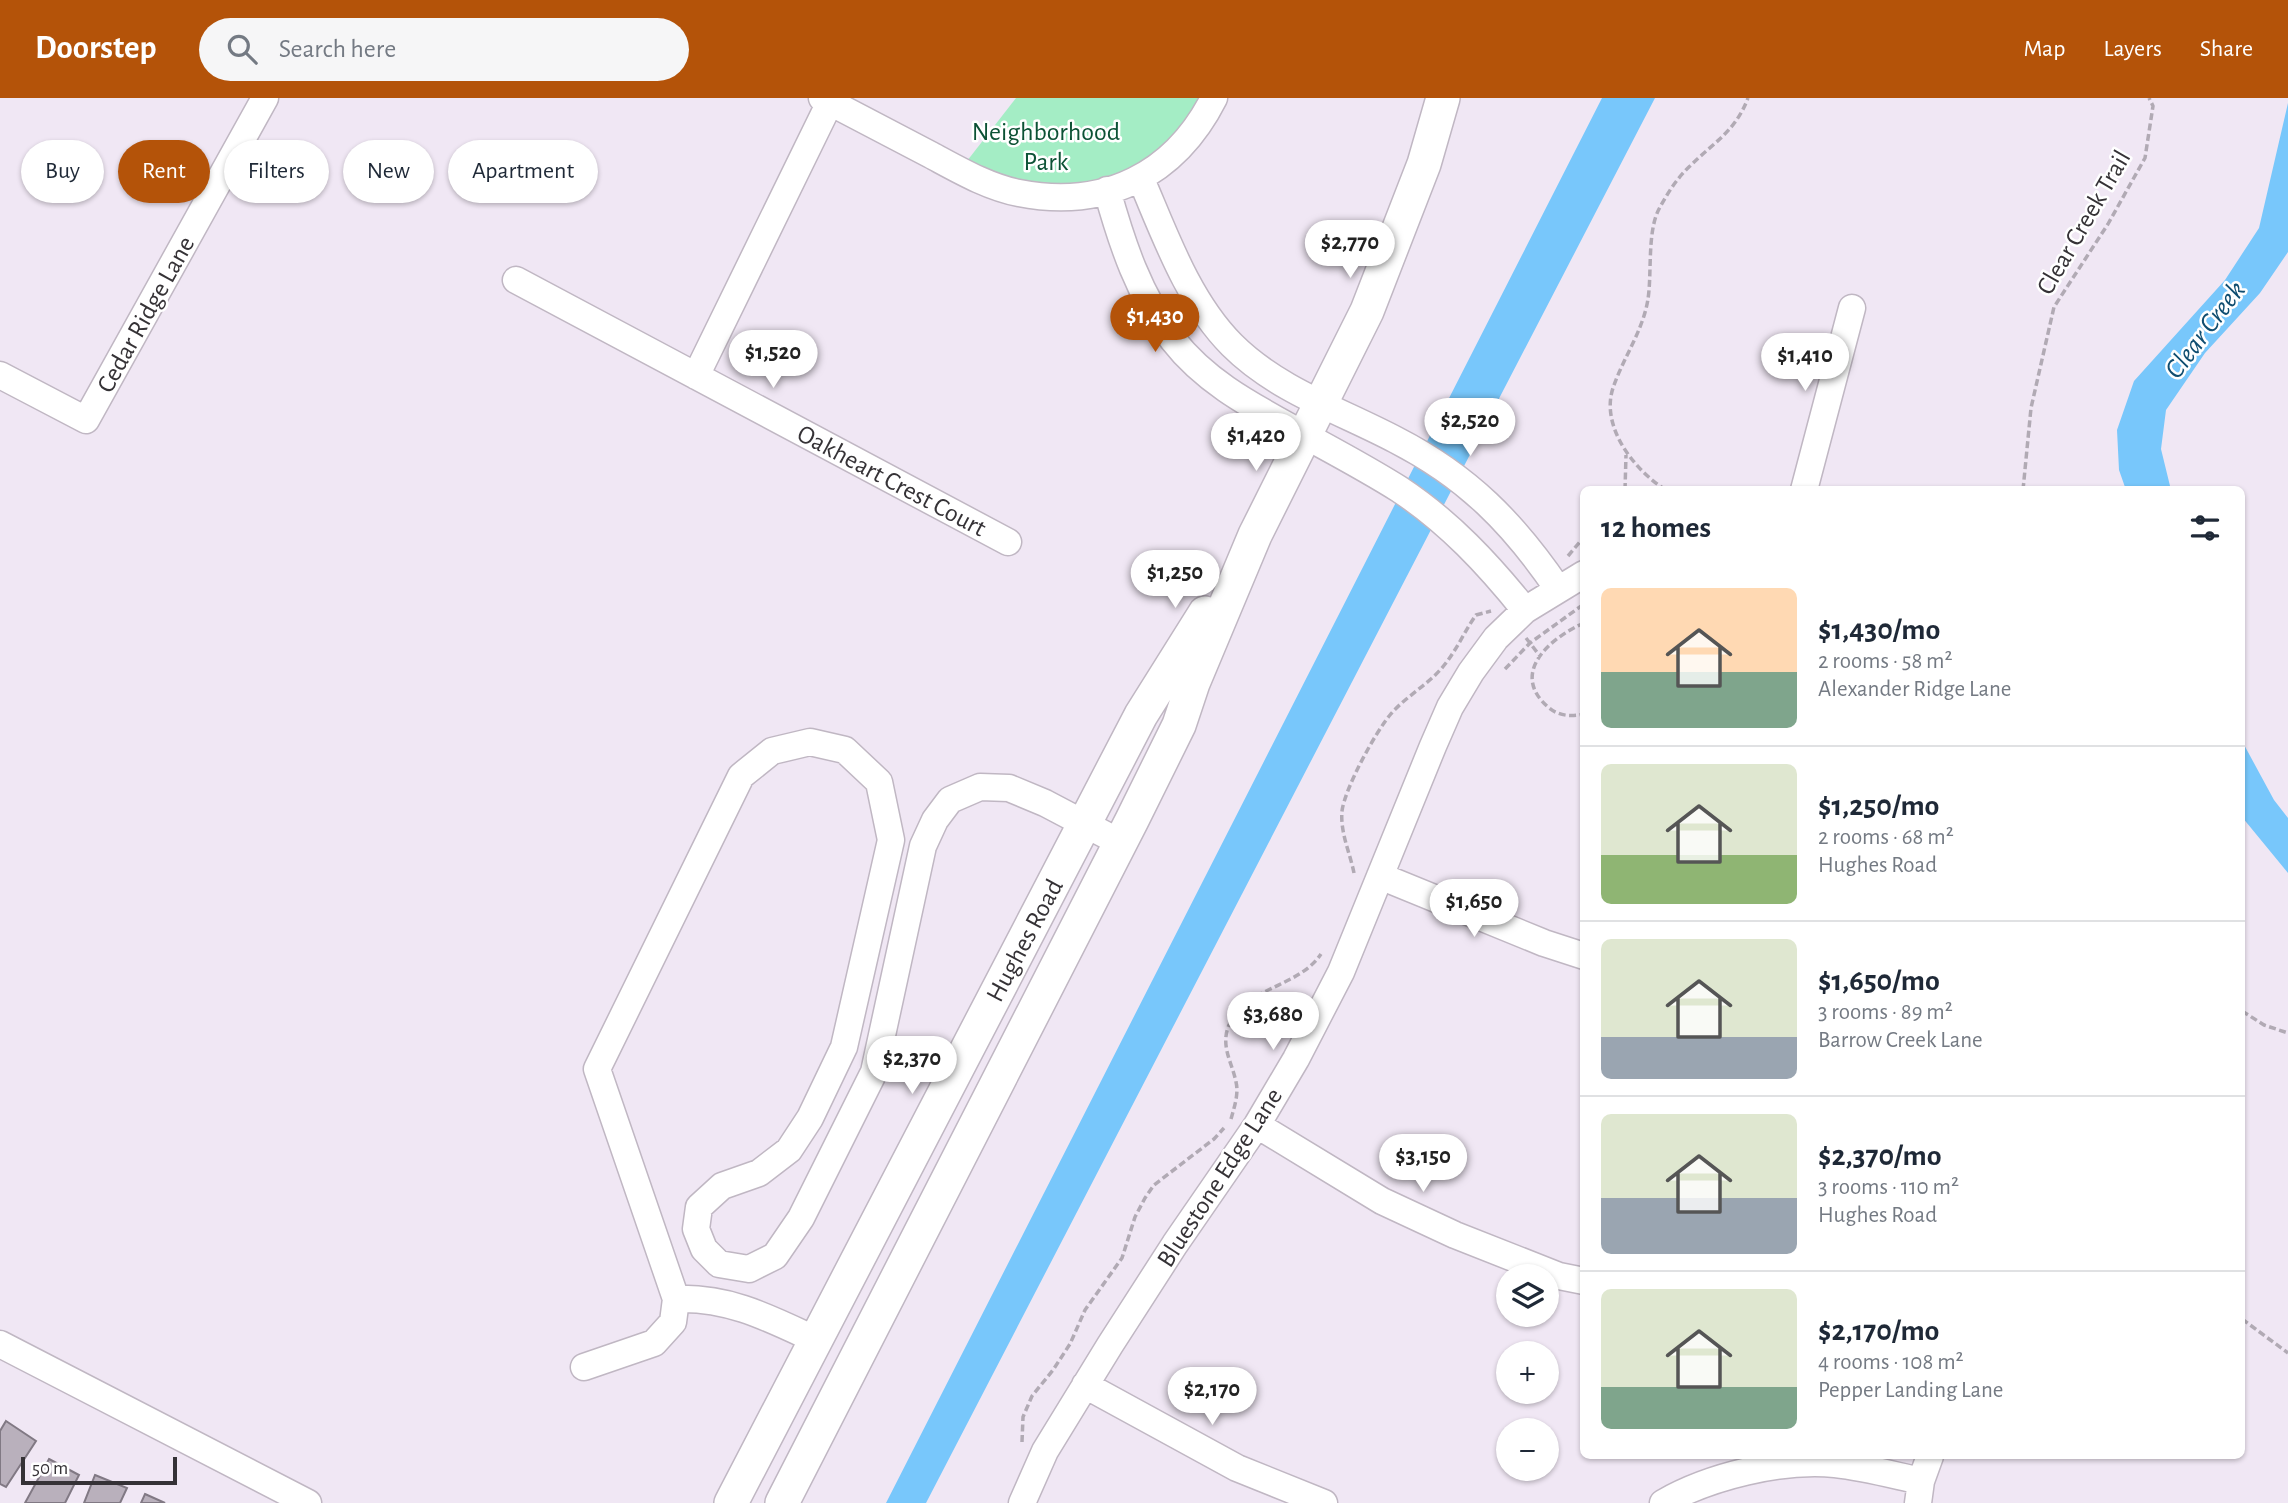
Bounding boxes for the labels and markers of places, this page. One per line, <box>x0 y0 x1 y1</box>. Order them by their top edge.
pin: $2,770 <box>1293 220 1407 280</box>
pin: $1,430 <box>1098 294 1212 354</box>
pin: $1,520 <box>716 330 830 390</box>
pin: $1,410 <box>1748 334 1862 393</box>
pin: $2,520 <box>1413 398 1527 458</box>
pin: $1,420 <box>1199 414 1313 473</box>
pin: $1,250 <box>1118 550 1232 610</box>
pin: $1,650 <box>1417 880 1531 939</box>
pin: $3,680 <box>1216 992 1330 1052</box>
pin: $2,370 <box>855 1037 969 1096</box>
pin: $3,150 <box>1366 1134 1480 1194</box>
pin: $2,170 <box>1155 1368 1269 1427</box>

